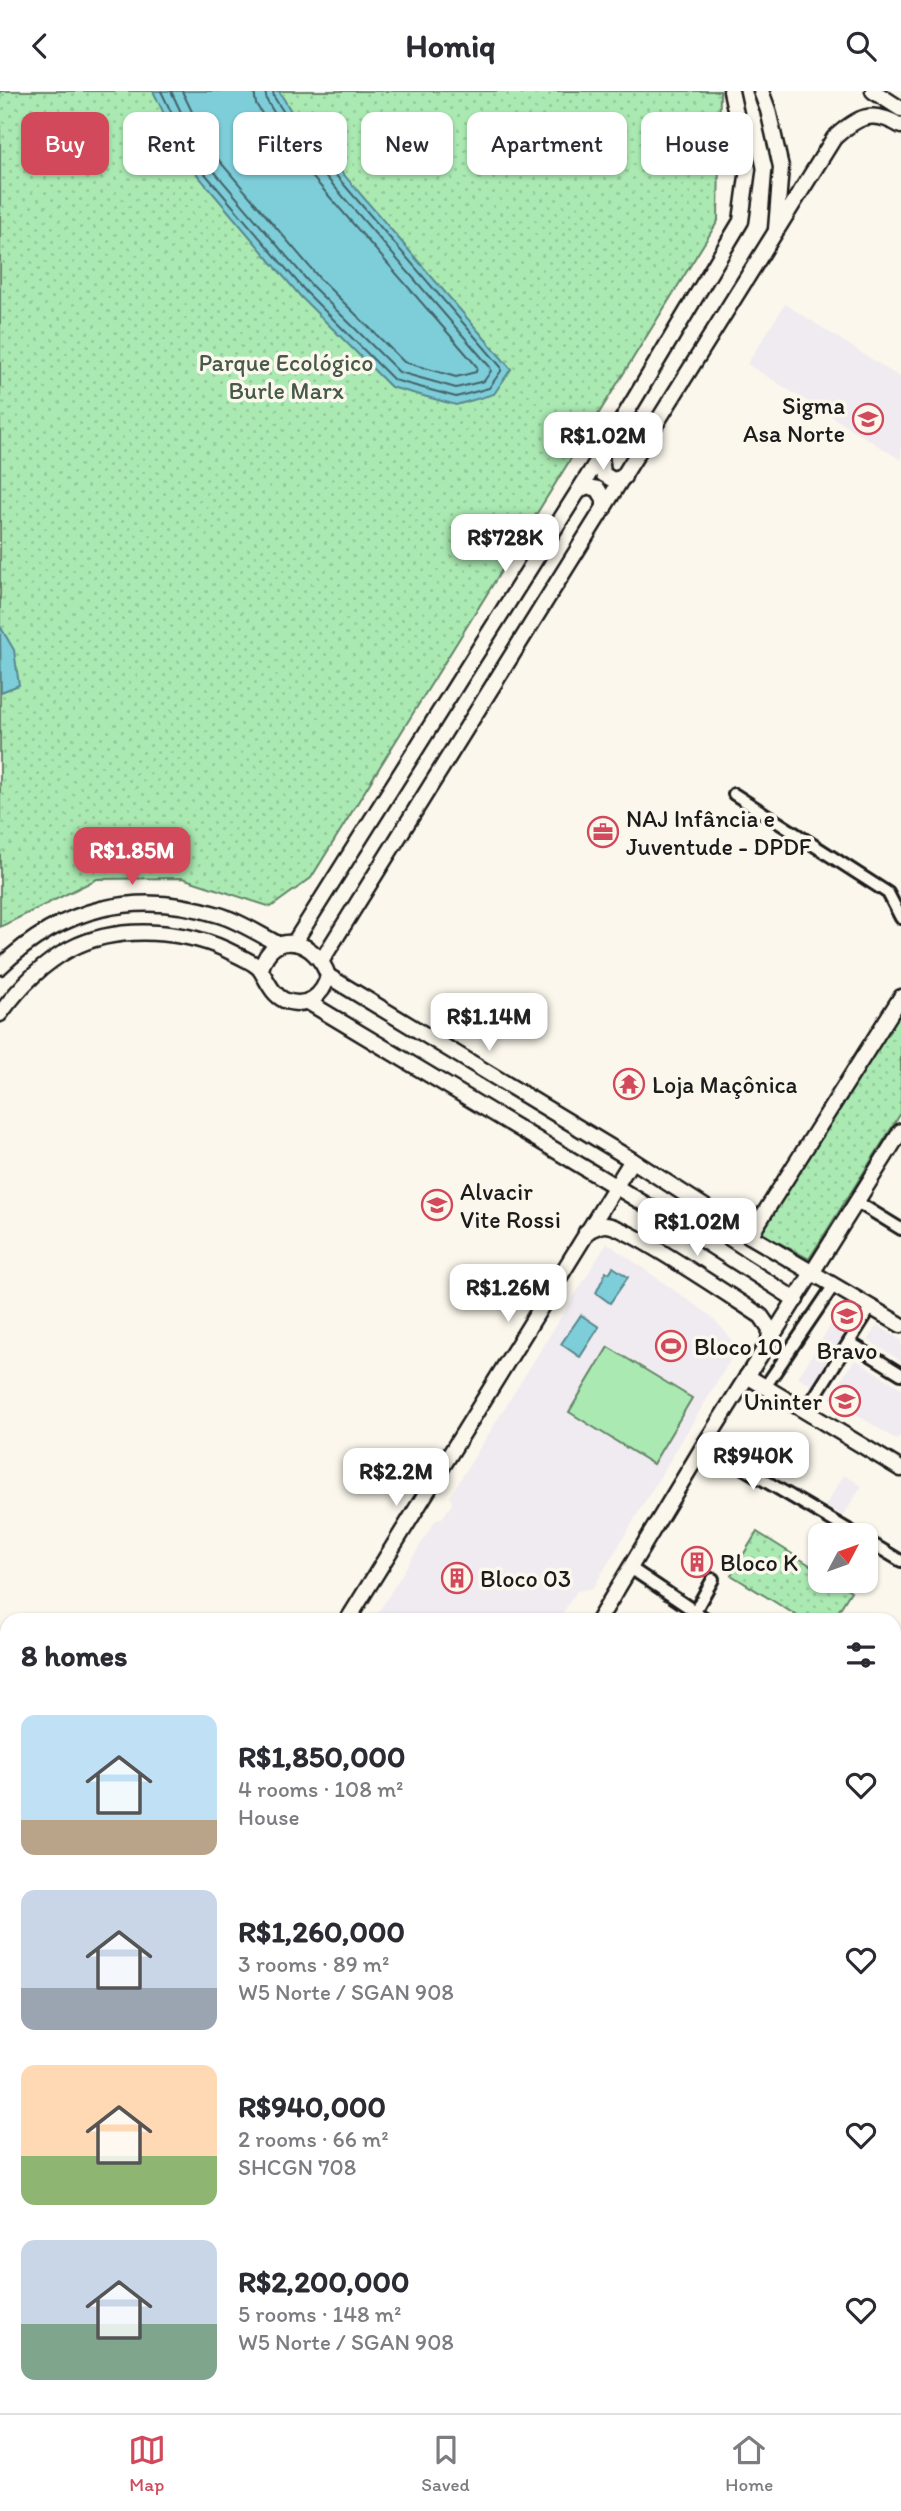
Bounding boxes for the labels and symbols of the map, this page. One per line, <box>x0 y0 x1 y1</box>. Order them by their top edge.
park label: Parque Ecológico Burle Marx <box>199 348 373 405</box>
place label: Sigma Asa Norte <box>743 391 845 448</box>
school or university icon: Sigma Asa Norte <box>851 402 885 436</box>
pin: R$1.02M <box>538 413 668 472</box>
pin: R$728K <box>448 515 562 574</box>
place label: NAJ Infância e Juventude - DPDF <box>626 804 812 861</box>
office icon: NAJ Infância e Juventude - DPDF <box>586 815 620 849</box>
pin: R$1.85M <box>67 827 197 887</box>
pin: R$1.14M <box>424 993 554 1053</box>
temple icon: Loja Maçônica <box>612 1067 646 1101</box>
place label: Loja Maçônica <box>652 1070 798 1099</box>
place label: Alvacir Vite Rossi <box>460 1177 561 1234</box>
school or university icon: Alvacir Vite Rossi <box>420 1188 454 1222</box>
pin: R$1.02M <box>632 1199 762 1258</box>
pin: R$1.26M <box>443 1265 573 1324</box>
school or university icon: Bravo <box>830 1299 864 1333</box>
sports icon: Bloco 10 <box>654 1329 688 1363</box>
place label: Bloco 10 <box>694 1332 783 1361</box>
place label: Bravo <box>817 1336 877 1365</box>
school or university icon: Uninter <box>828 1384 862 1418</box>
place label: Uninter <box>744 1387 822 1416</box>
pin: R$940K <box>696 1433 810 1492</box>
pin: R$2.2M <box>339 1449 453 1508</box>
north arrow <box>808 1523 878 1593</box>
building icon: Bloco K <box>680 1545 714 1579</box>
place label: Bloco K <box>720 1548 798 1577</box>
building icon: Bloco 03 <box>440 1561 474 1595</box>
place label: Bloco 03 <box>480 1564 571 1593</box>

